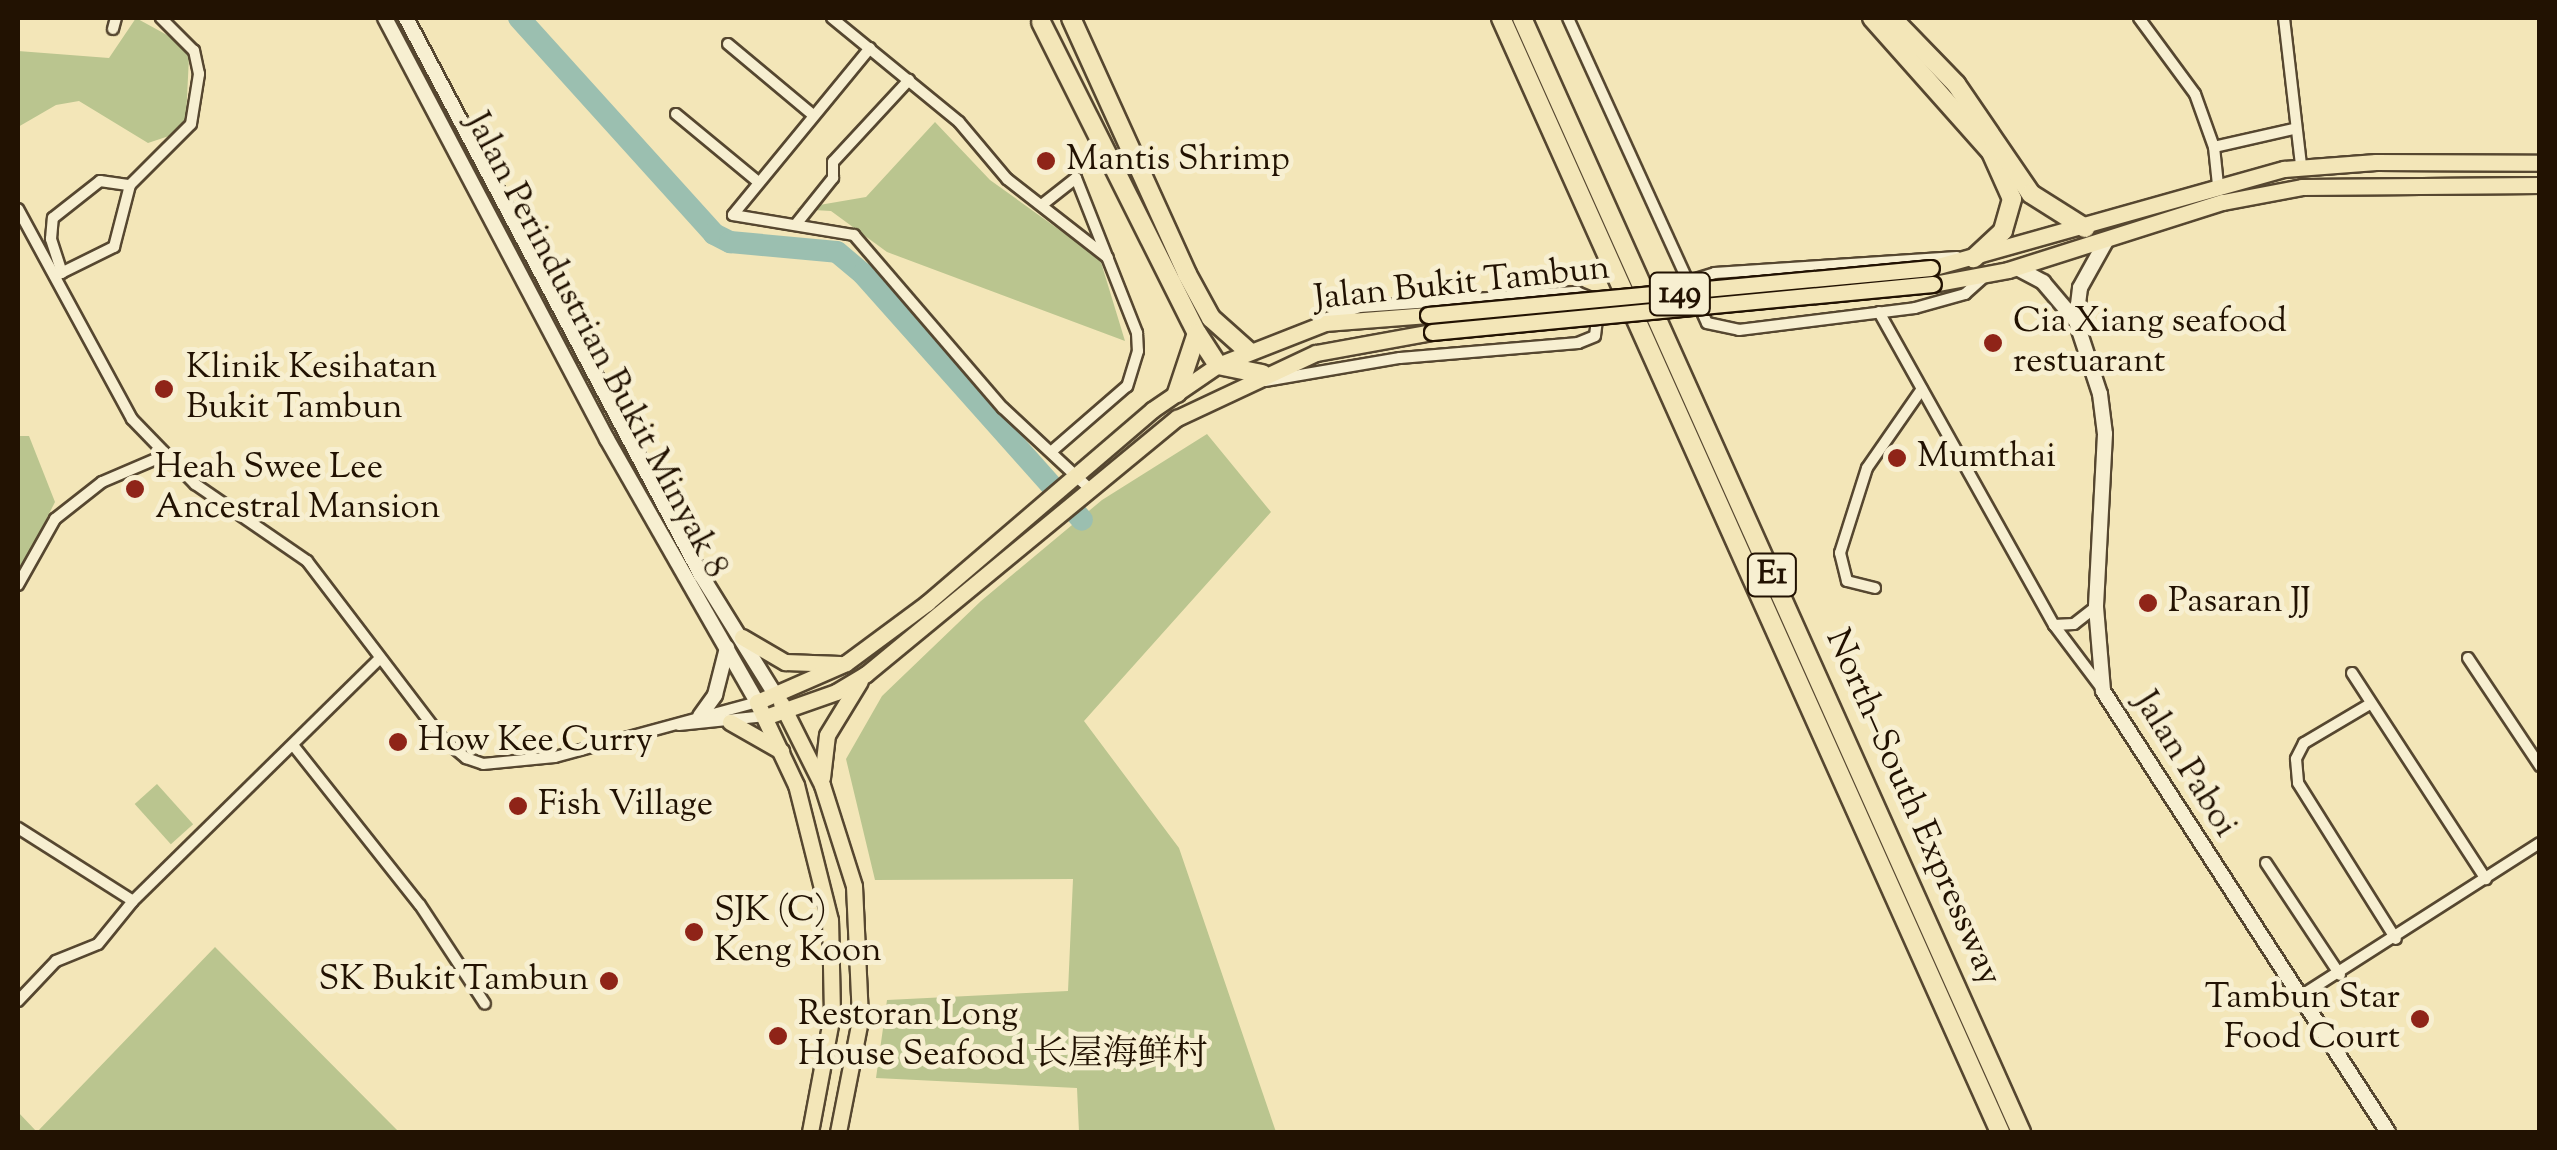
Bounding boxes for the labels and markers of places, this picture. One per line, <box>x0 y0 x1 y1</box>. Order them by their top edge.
place label: Mantis Shrimp <box>1066 140 1290 182</box>
marker: Mantis Shrimp <box>1035 150 1057 172</box>
place label: Cia Xiang seafood restuarant <box>2013 302 2287 384</box>
marker: Cia Xiang seafood restuarant <box>1982 332 2004 354</box>
place label: Klinik Kesihatan Bukit Tambun <box>186 348 437 430</box>
marker: Klinik Kesihatan Bukit Tambun <box>151 376 177 402</box>
place label: Mumthai <box>1917 437 2056 479</box>
marker: Mumthai <box>1886 447 1908 469</box>
place label: Heah Swee Lee Ancestral Mansion <box>155 448 440 530</box>
marker: Heah Swee Lee Ancestral Mansion <box>124 478 146 500</box>
place label: Pasaran JJ <box>2168 582 2310 624</box>
marker: Pasaran JJ <box>2137 592 2159 614</box>
place label: How Kee Curry <box>418 721 653 763</box>
marker: How Kee Curry <box>387 731 409 753</box>
place label: Fish Village <box>538 785 713 827</box>
marker: Fish Village <box>507 795 529 817</box>
place label: SJK (C) Keng Koon <box>714 891 882 973</box>
marker: SJK (C) Keng Koon <box>683 921 705 943</box>
place label: SK Bukit Tambun <box>319 960 589 1002</box>
marker: SK Bukit Tambun <box>598 970 620 992</box>
place label: Tambun Star Food Court <box>2205 978 2400 1060</box>
place label: Restoran Long House Seafood 长屋海鲜村 <box>798 995 1208 1077</box>
marker: Tambun Star Food Court <box>2409 1008 2431 1030</box>
marker: Restoran Long House Seafood 长屋海鲜村 <box>767 1025 789 1047</box>

